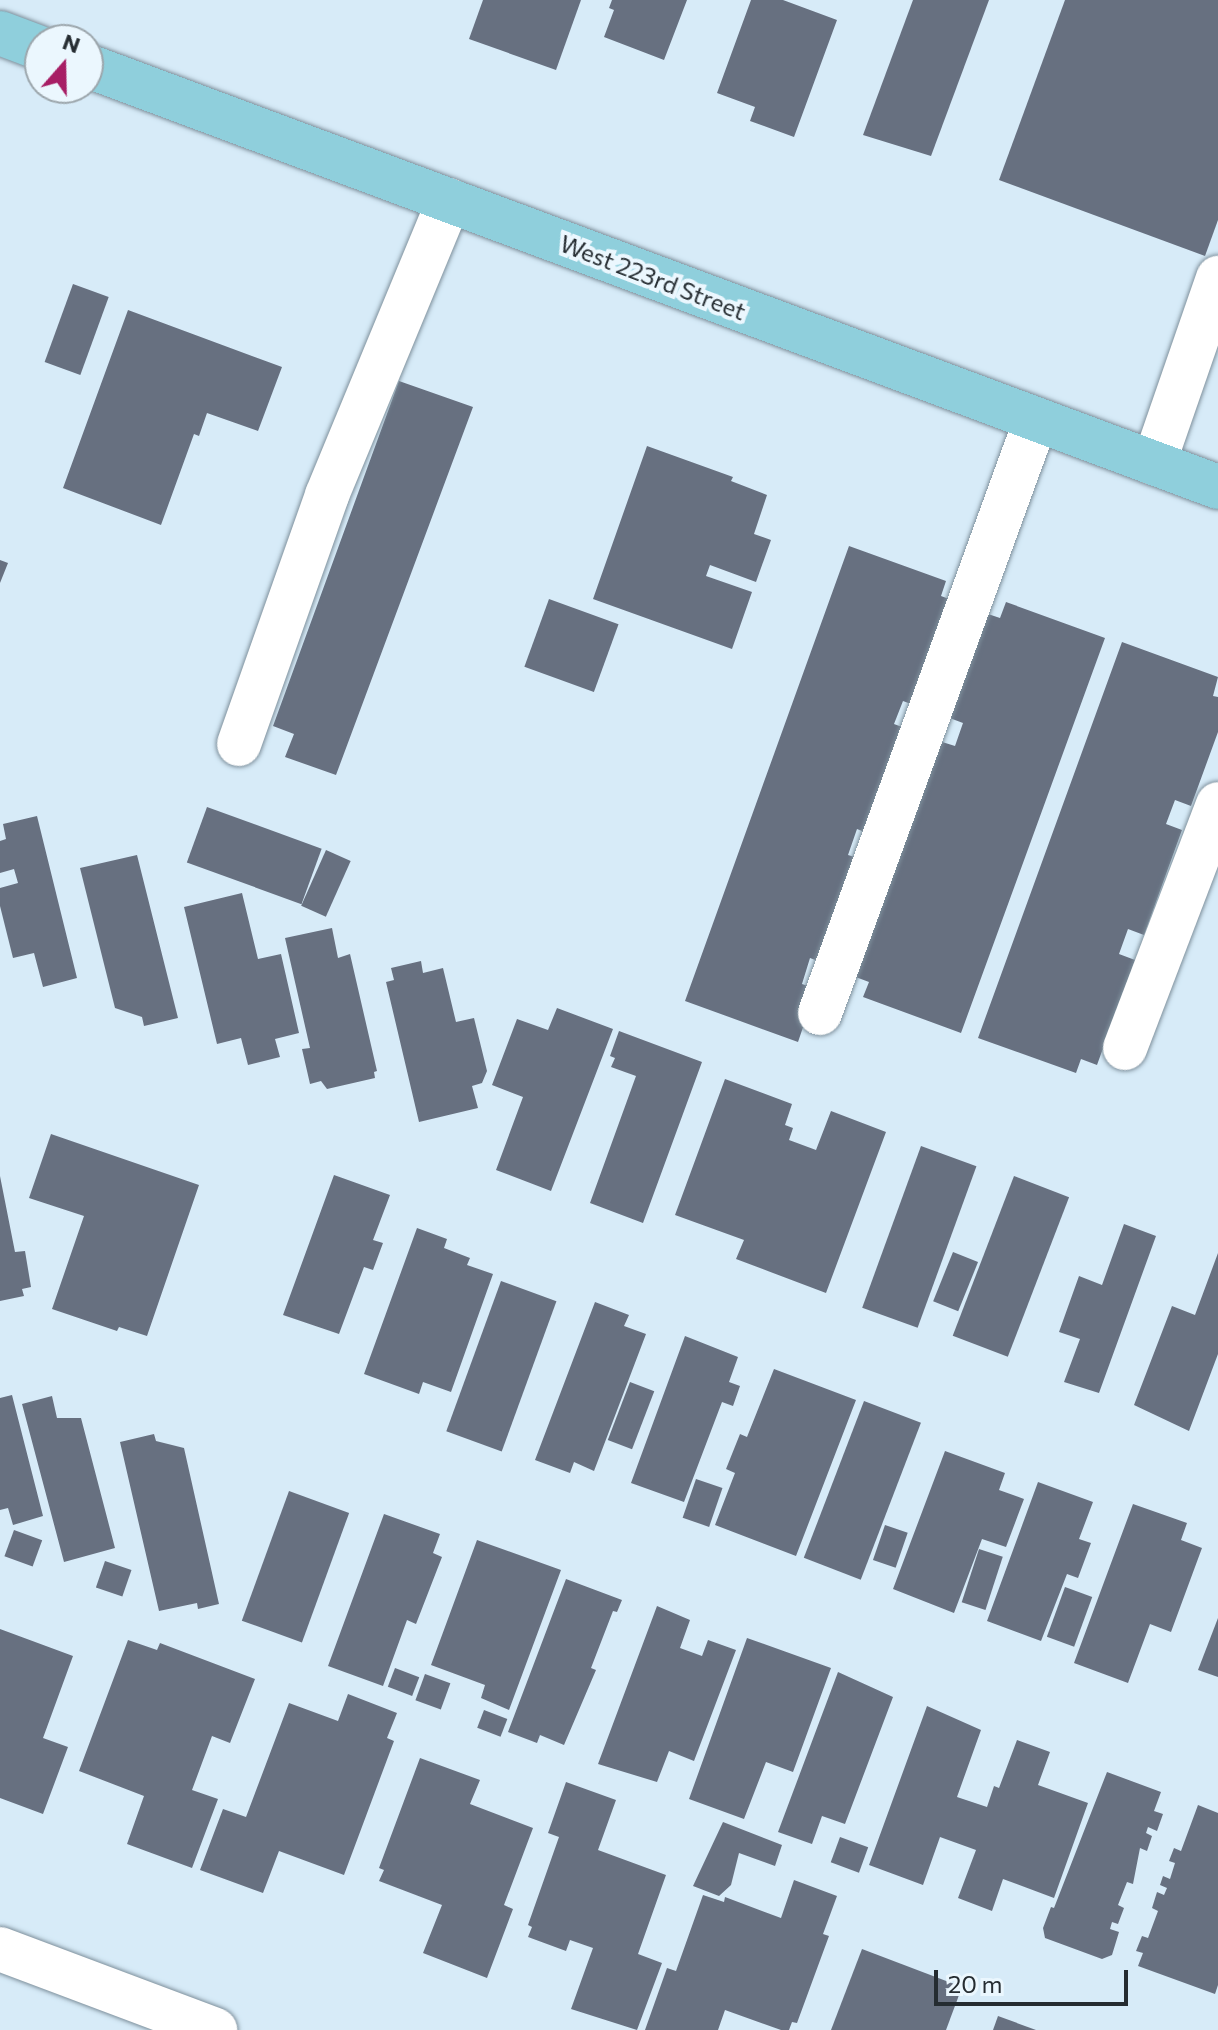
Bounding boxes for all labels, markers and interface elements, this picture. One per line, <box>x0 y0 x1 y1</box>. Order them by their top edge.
north arrow <box>24 24 104 104</box>
text: N <box>59 27 84 58</box>
street label: West 223rd Street <box>556 228 750 326</box>
scale bar <box>938 1954 1132 2004</box>
text: 20 m <box>948 1969 1002 1998</box>

